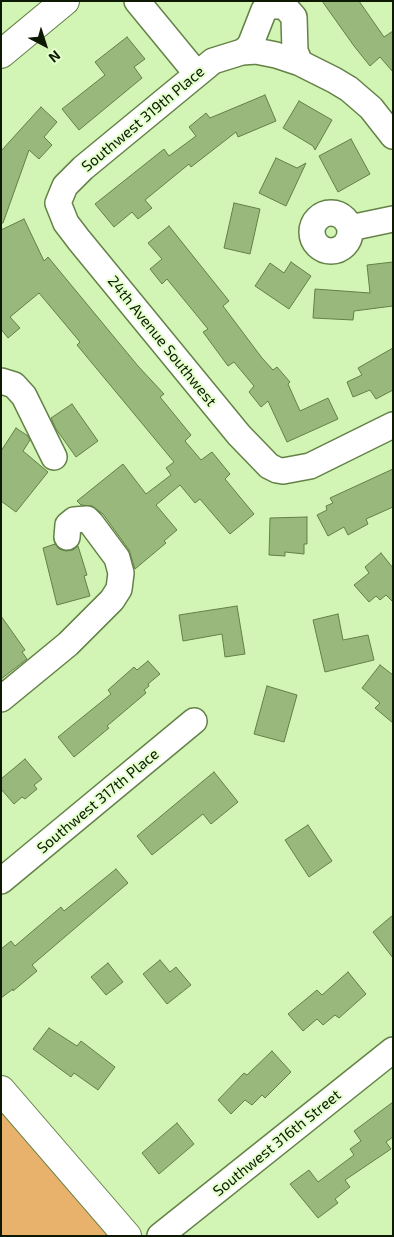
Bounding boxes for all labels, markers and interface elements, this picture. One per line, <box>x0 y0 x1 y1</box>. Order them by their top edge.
north arrow <box>20 20 70 70</box>
text: N <box>46 47 64 67</box>
street label: Southwest 319th Place <box>78 62 208 176</box>
street label: 24th Avenue Southwest <box>104 272 220 410</box>
street label: Southwest 317th Place <box>33 745 163 857</box>
street label: Southwest 316th Street <box>209 1086 345 1200</box>

